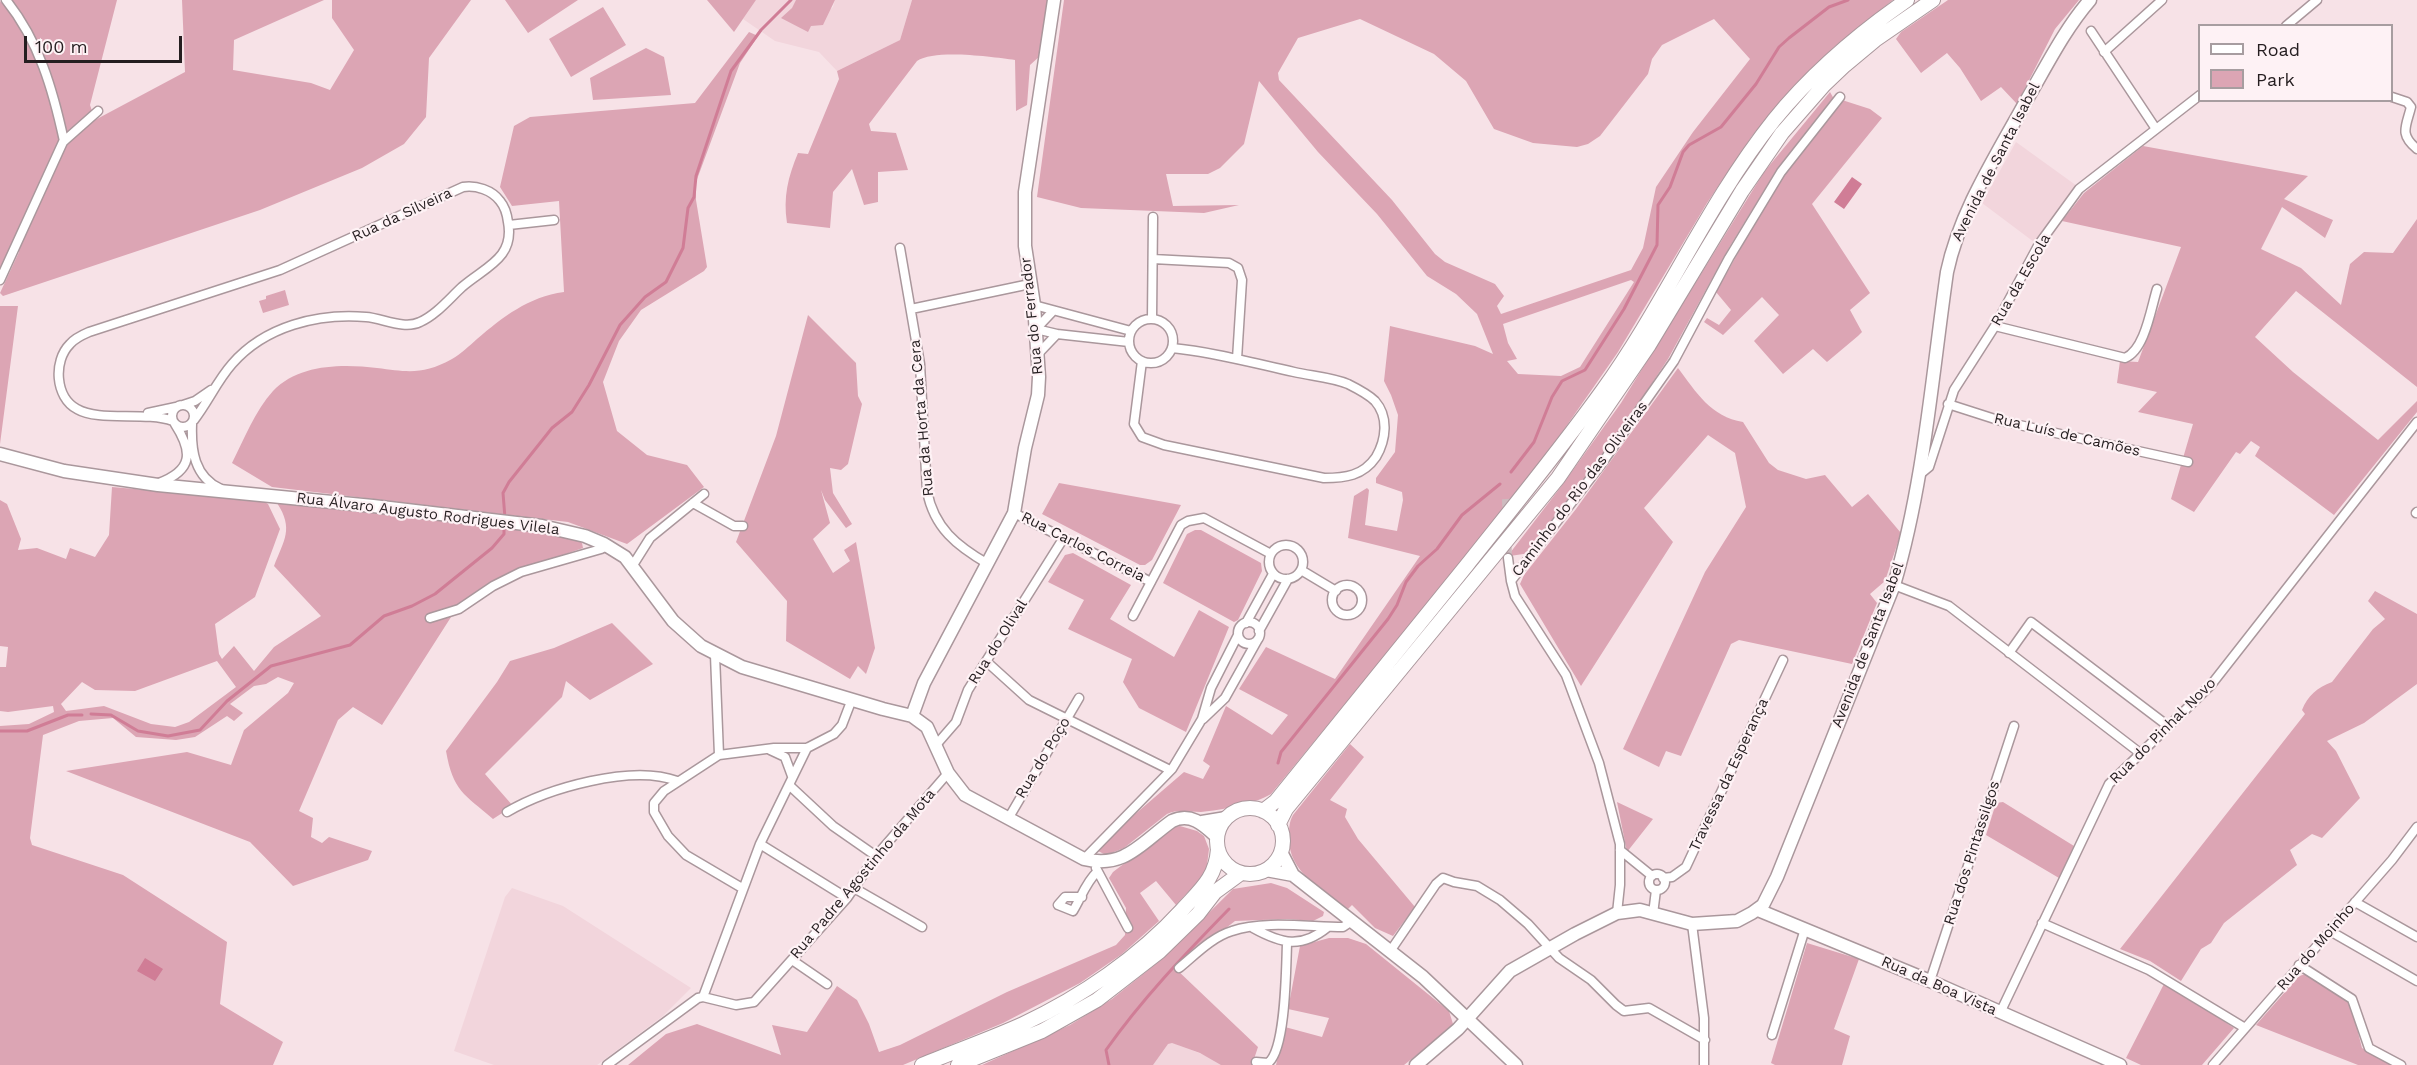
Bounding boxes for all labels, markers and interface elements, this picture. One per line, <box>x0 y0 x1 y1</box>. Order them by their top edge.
scale bar <box>27 24 184 62</box>
legend <box>2198 24 2393 102</box>
text: 100 m <box>35 36 88 57</box>
text: Road <box>2256 39 2300 60</box>
text: Park <box>2256 69 2295 90</box>
street label: Avenida de Santa Isabel <box>1948 80 2044 244</box>
street label: Rua da Silveira <box>349 184 455 246</box>
street label: Rua da Escola <box>1987 231 2055 329</box>
street label: Rua do Ferrador <box>1017 256 1047 376</box>
street label: Rua da Horta da Cera <box>906 339 938 497</box>
street label: Caminho do Rio das Oliveiras <box>1508 398 1652 580</box>
street label: Rua Luís de Camões <box>1992 409 2142 461</box>
street label: Rua Álvaro Augusto Rodrigues Vilela <box>296 489 560 539</box>
street label: Rua Carlos Correia <box>1018 508 1148 586</box>
street label: Avenida de Santa Isabel <box>1828 560 1908 730</box>
street label: Rua do Olival <box>965 596 1031 688</box>
street label: Rua do Pinhal Novo <box>2106 674 2220 788</box>
street label: Travessa da Esperança <box>1686 695 1772 855</box>
street label: Rua do Poço <box>1012 714 1074 802</box>
street label: Rua dos Pintassilgos <box>1940 779 2004 927</box>
street label: Rua Padre Agostinho da Mota <box>787 785 939 963</box>
street label: Rua do Moinho <box>2273 900 2359 994</box>
street label: Rua da Boa Vista <box>1878 952 2000 1020</box>

